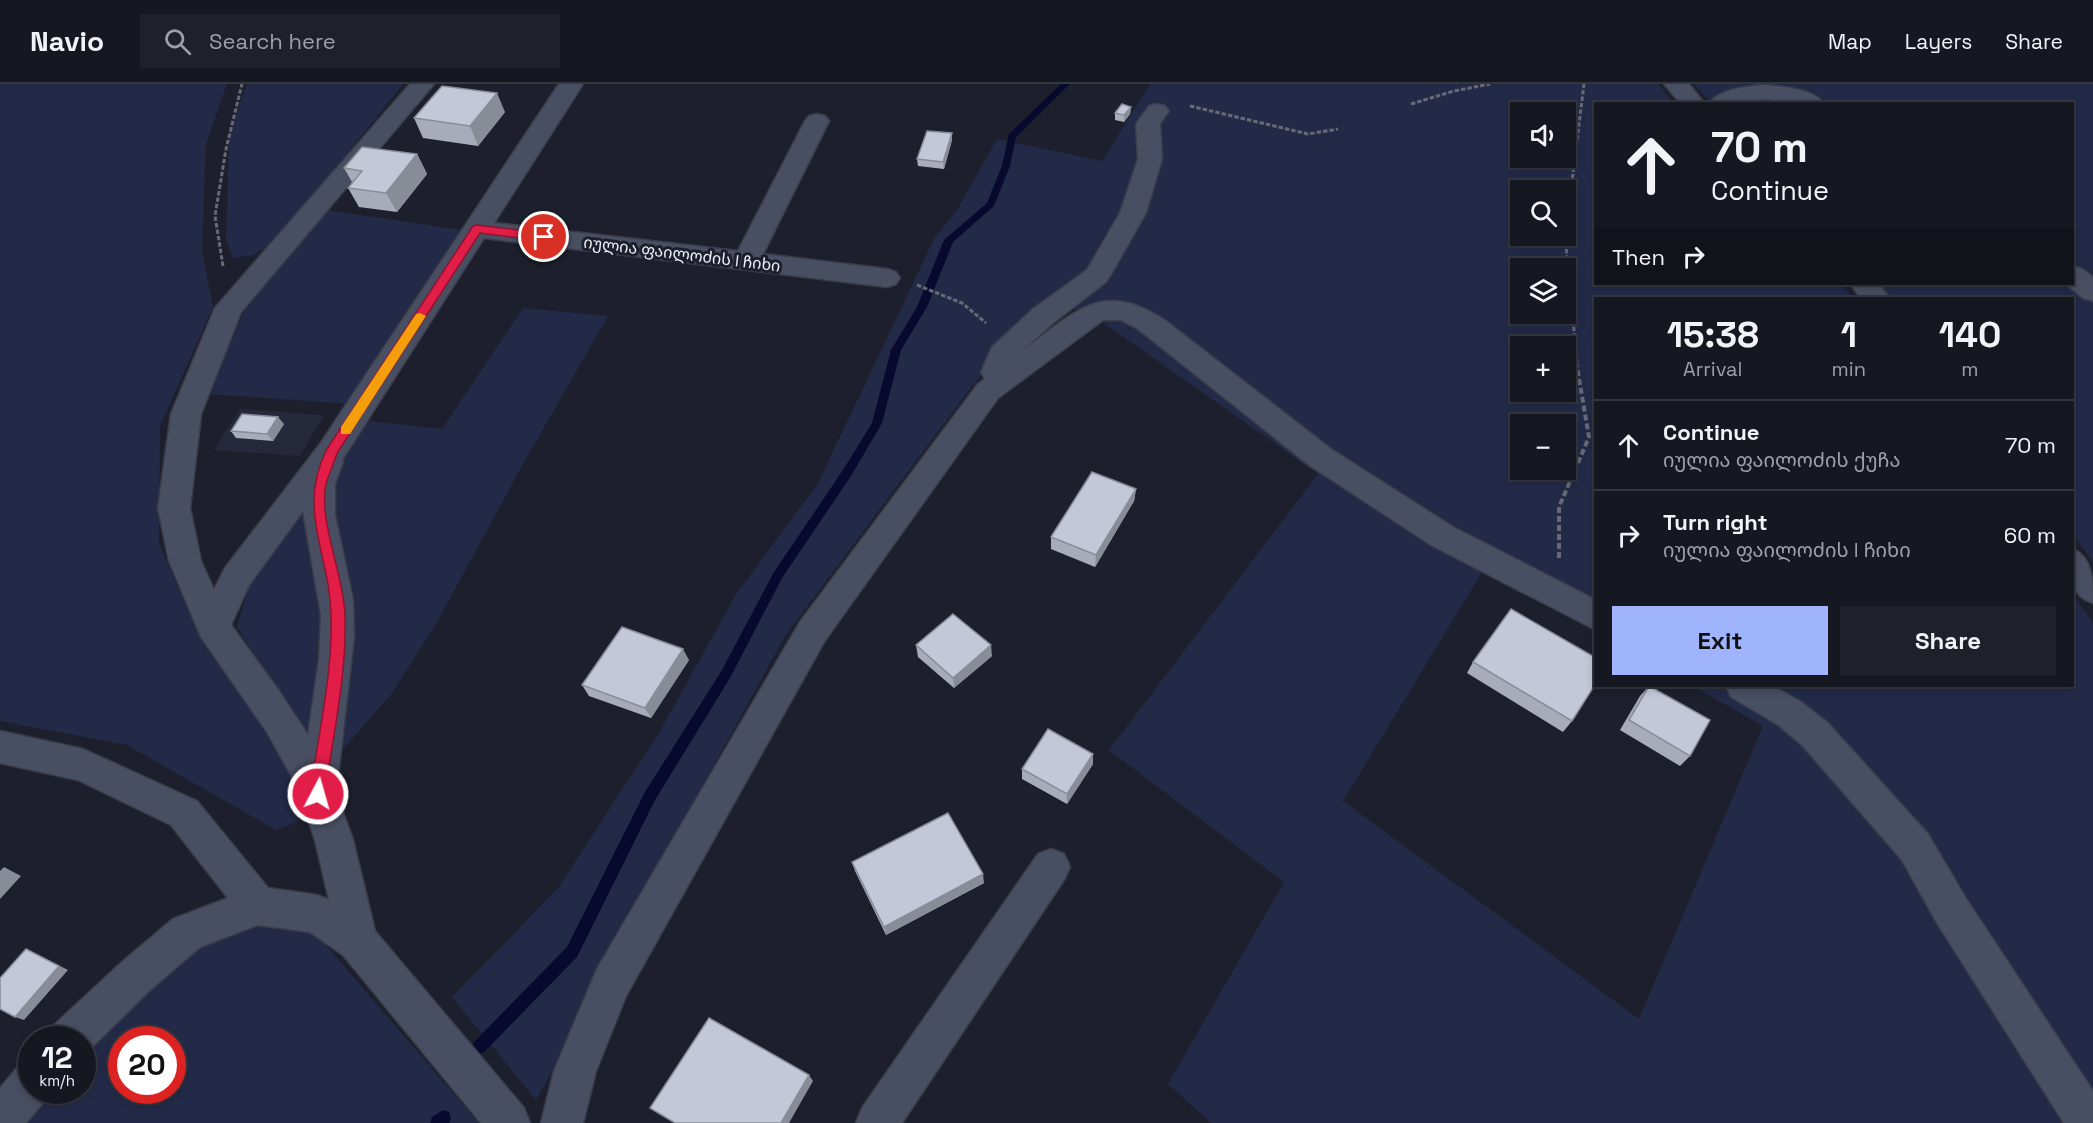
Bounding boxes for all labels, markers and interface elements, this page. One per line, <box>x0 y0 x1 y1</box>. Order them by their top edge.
search box <box>140 14 560 68</box>
text: Navio <box>30 23 104 59</box>
icon: search <box>161 25 194 58</box>
text: Search here <box>209 27 336 55</box>
text: Map <box>1828 28 1872 55</box>
text: Layers <box>1905 28 1972 55</box>
text: Share <box>2005 28 2063 55</box>
map controls <box>1510 102 1576 480</box>
button: sound <box>1510 102 1576 168</box>
text: 70 m <box>1711 121 1808 174</box>
icon: ahead <box>1612 126 1690 204</box>
text: Continue <box>1711 173 1829 208</box>
button: search <box>1510 180 1576 246</box>
pin <box>518 211 569 262</box>
icon: arrive <box>527 220 560 253</box>
street label: იულია ფაილოძის I ჩიხი <box>582 232 782 276</box>
icon: right <box>1677 240 1710 273</box>
text: Then <box>1612 243 1665 271</box>
button: layers <box>1510 258 1576 324</box>
text: 15:38 <box>1667 312 1759 358</box>
text: 1 <box>1841 312 1857 358</box>
text: 140 <box>1939 312 2001 358</box>
button: + <box>1510 336 1576 402</box>
text: Arrival <box>1683 356 1743 382</box>
text: min <box>1832 356 1866 382</box>
text: m <box>1961 356 1979 382</box>
button: − <box>1510 414 1576 480</box>
text: Continue <box>1663 418 1759 446</box>
icon: ahead <box>1612 429 1645 462</box>
text: 70 m <box>2005 431 2056 459</box>
text: იულია ფაილოძის ქუჩა <box>1663 447 1900 473</box>
text: Turn right <box>1663 508 1768 536</box>
icon: right <box>1612 519 1645 552</box>
text: 60 m <box>2004 521 2056 549</box>
text: იულია ფაილოძის I ჩიხი <box>1663 537 1911 563</box>
button: Exit <box>1612 606 1828 675</box>
button: Share <box>1840 606 2056 675</box>
position arrow <box>286 762 350 826</box>
speed limit sign: 20 <box>108 1026 186 1104</box>
text: 12 <box>41 1038 73 1077</box>
text: km/h <box>39 1071 75 1090</box>

